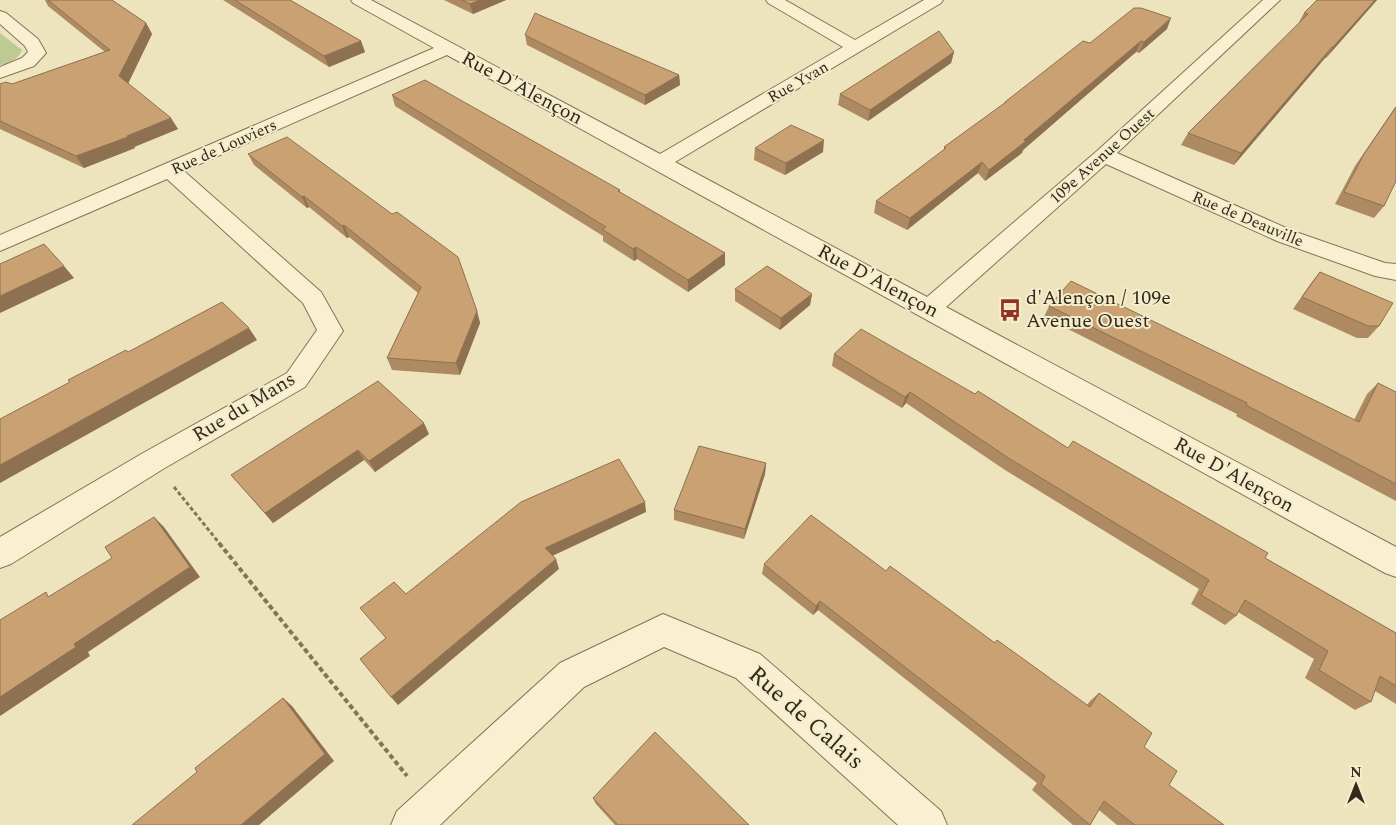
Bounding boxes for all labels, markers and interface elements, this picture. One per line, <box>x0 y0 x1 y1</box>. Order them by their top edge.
street label: Rue D'Alençon <box>456 43 588 133</box>
street label: Rue Yvan <box>763 55 833 109</box>
street label: 109e Avenue Ouest <box>1044 102 1160 210</box>
street label: Rue de Louviers <box>167 113 281 181</box>
street label: Rue de Deauville <box>1189 185 1307 253</box>
street label: Rue D'Alençon <box>812 236 944 326</box>
place label: d'Alençon / 109e Avenue Ouest <box>1026 283 1171 336</box>
bus stop icon: d'Alençon / 109e Avenue Ouest <box>997 297 1023 323</box>
street label: Rue du Mans <box>187 364 301 450</box>
street label: Rue D'Alençon <box>1168 429 1300 521</box>
street label: Rue de Calais <box>740 657 872 779</box>
north arrow <box>1331 760 1381 810</box>
text: N <box>1350 762 1362 783</box>

